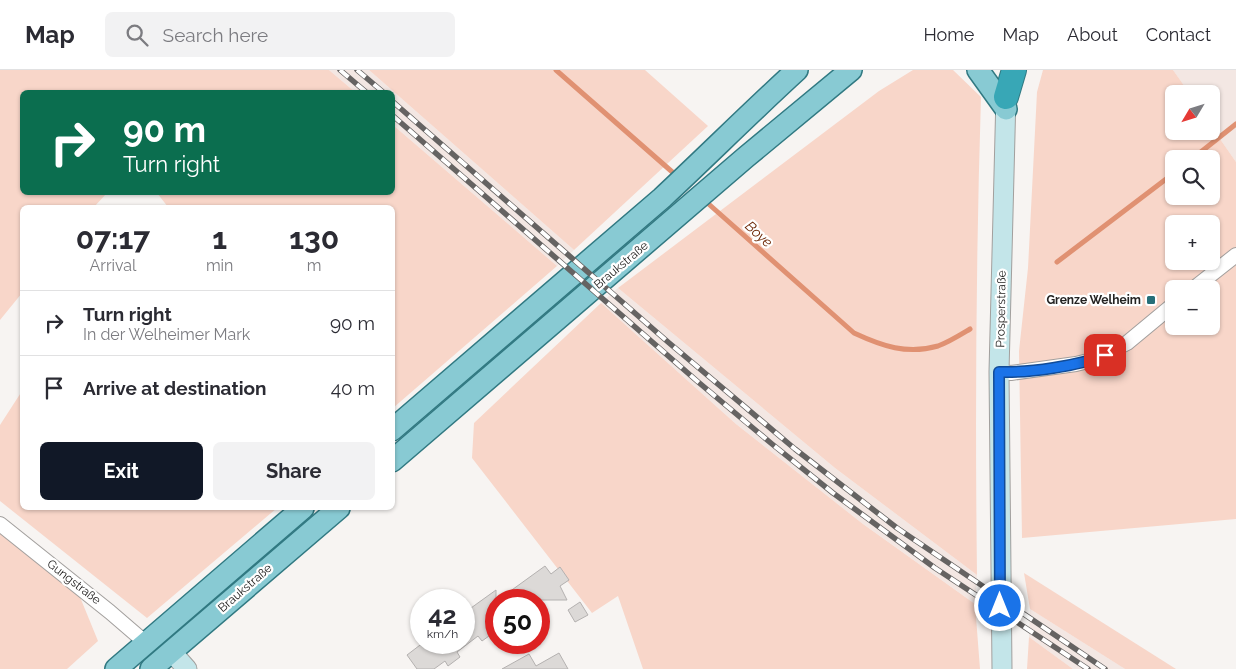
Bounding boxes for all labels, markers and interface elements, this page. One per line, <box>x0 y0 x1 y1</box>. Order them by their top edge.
search box <box>105 12 455 57</box>
text: Map <box>25 20 75 49</box>
icon: search <box>123 21 151 49</box>
text: Search here <box>163 24 268 46</box>
text: Home <box>923 24 974 45</box>
text: Map <box>1002 24 1039 45</box>
text: About <box>1067 24 1118 45</box>
text: Contact <box>1146 24 1211 45</box>
north arrow <box>1165 85 1220 140</box>
map controls <box>1165 85 1220 335</box>
text: 90 m <box>123 109 206 150</box>
icon: right <box>40 110 105 175</box>
button: search <box>1165 150 1220 205</box>
text: Turn right <box>123 151 220 177</box>
button: + <box>1165 215 1220 270</box>
water label: Boye <box>742 218 776 251</box>
text: 07:17 <box>76 221 150 256</box>
text: 1 <box>212 221 227 256</box>
text: 130 <box>289 221 339 256</box>
street label: Braukstraße <box>591 238 651 292</box>
text: Arrival <box>89 256 136 275</box>
text: min <box>206 256 233 275</box>
text: m <box>307 256 322 275</box>
street label: Prosperstraße <box>993 270 1009 348</box>
button: − <box>1165 280 1220 335</box>
place label: Grenze Welheim <box>1046 293 1141 307</box>
marker: Grenze Welheim <box>1145 294 1157 306</box>
text: Turn right <box>83 303 172 325</box>
icon: right <box>40 309 68 337</box>
text: 90 m <box>330 312 375 334</box>
text: In der Welheimer Mark <box>83 325 250 344</box>
pin <box>1084 334 1126 376</box>
icon: arrive <box>1091 341 1119 369</box>
icon: arrive <box>40 374 68 402</box>
text: Arrive at destination <box>83 377 267 399</box>
text: 40 m <box>331 377 375 399</box>
button: Exit <box>40 442 203 500</box>
button: Share <box>213 442 375 500</box>
street label: Gungstraße <box>44 557 104 607</box>
street label: Braukstraße <box>215 561 275 615</box>
position arrow <box>973 579 1025 631</box>
speed limit sign: 50 <box>485 589 550 654</box>
text: 42 <box>428 600 457 630</box>
text: km/h <box>427 627 458 641</box>

